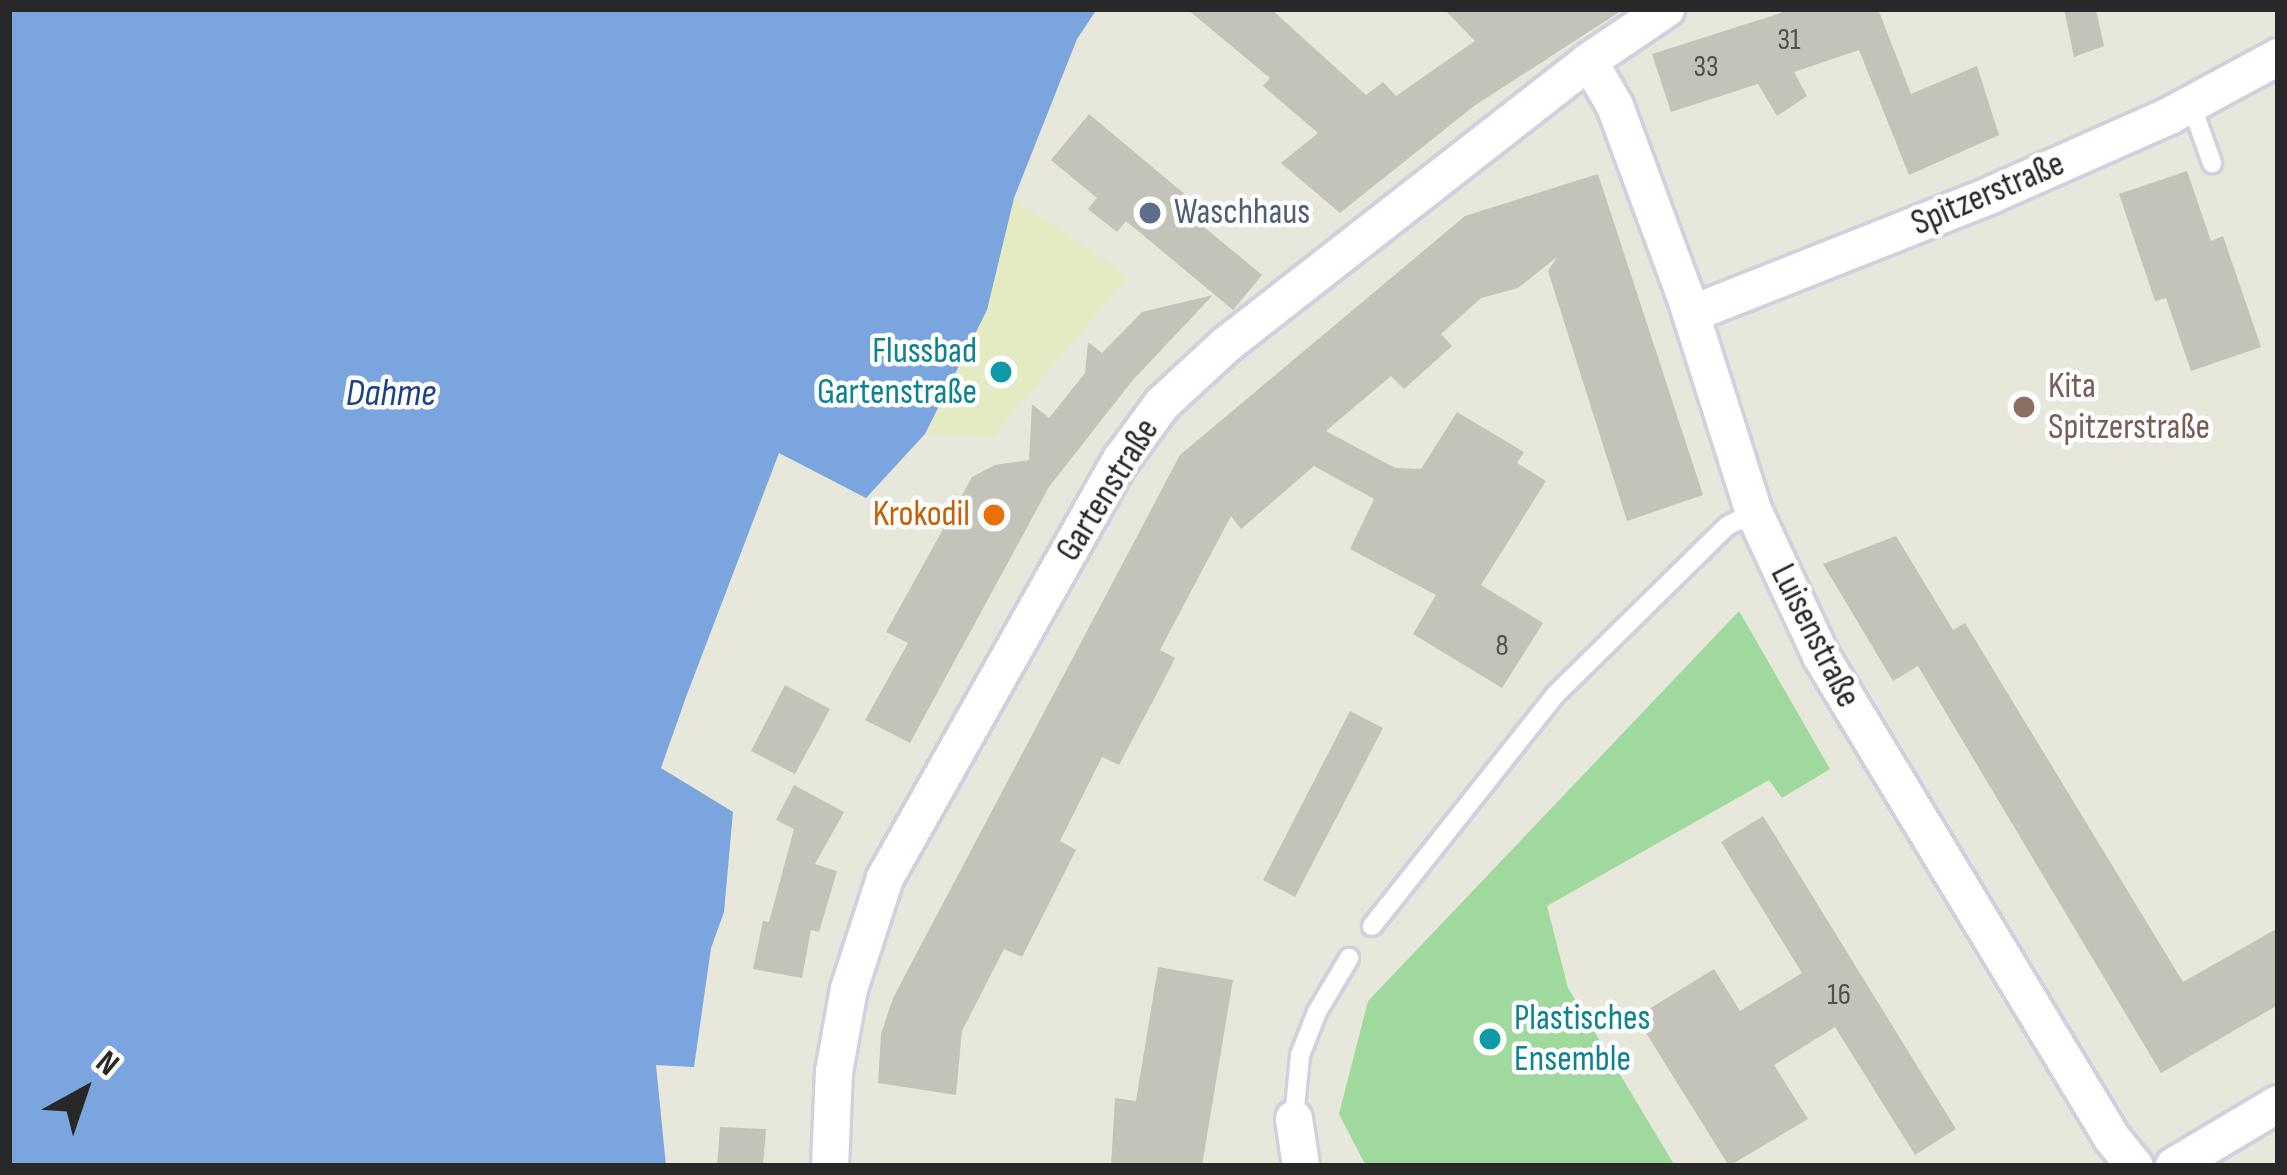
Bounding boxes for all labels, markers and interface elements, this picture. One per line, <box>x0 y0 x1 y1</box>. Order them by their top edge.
house number: 31 <box>1777 22 1801 58</box>
house number: 33 <box>1693 49 1719 85</box>
street label: Spitzerstraße <box>1905 142 2071 246</box>
place label: Waschhaus <box>1174 191 1310 235</box>
marker: Waschhaus <box>1137 200 1163 226</box>
place label: Flussbad Gartenstraße <box>817 329 977 414</box>
marker: Flussbad Gartenstraße <box>988 359 1014 385</box>
place label: Kita Spitzerstraße <box>2048 364 2210 449</box>
water label: Dahme <box>346 371 436 417</box>
marker: Kita Spitzerstraße <box>2011 394 2037 420</box>
street label: Gartenstraße <box>1047 411 1169 569</box>
place label: Krokodil <box>873 493 970 537</box>
marker: Krokodil <box>981 502 1007 528</box>
street label: Luisenstraße <box>1761 557 1869 715</box>
house number: 8 <box>1495 628 1509 664</box>
house number: 16 <box>1827 977 1851 1013</box>
place label: Plastisches Ensemble <box>1514 996 1650 1081</box>
marker: Plastisches Ensemble <box>1477 1026 1503 1052</box>
north arrow <box>24 1031 144 1151</box>
text: N <box>88 1042 127 1084</box>

